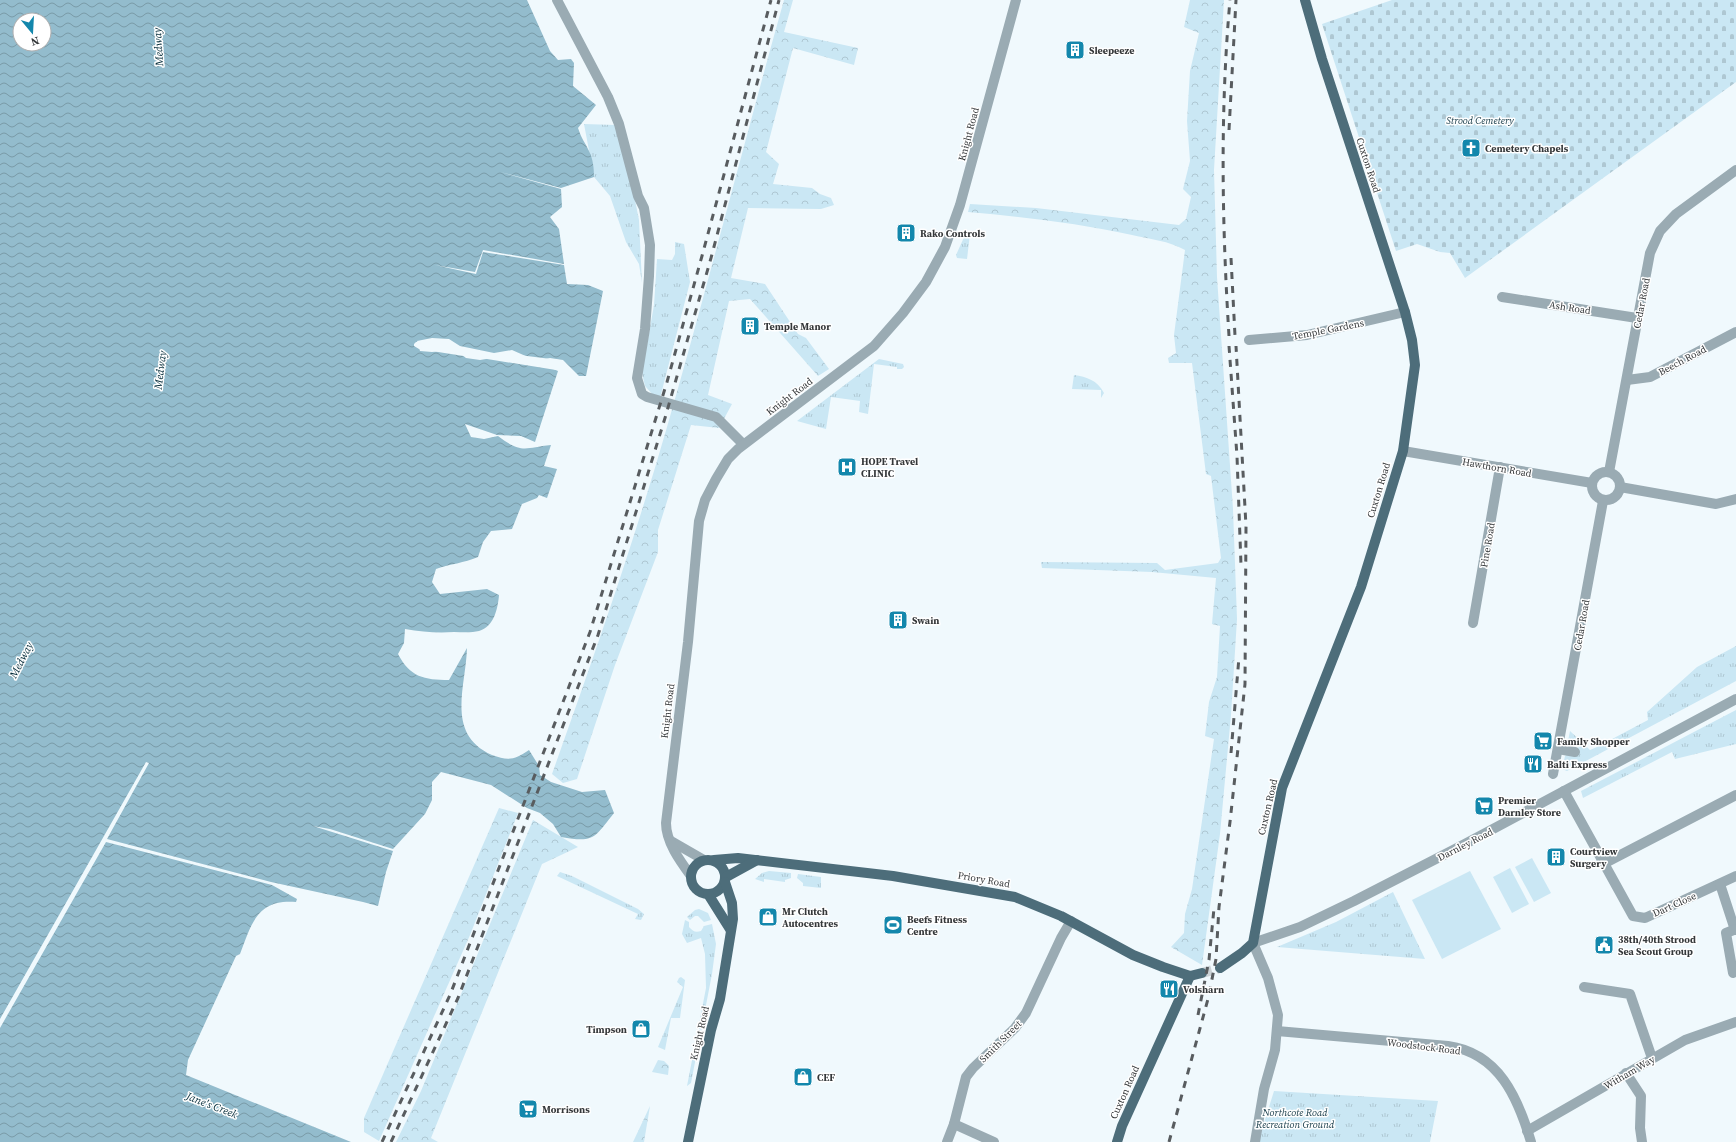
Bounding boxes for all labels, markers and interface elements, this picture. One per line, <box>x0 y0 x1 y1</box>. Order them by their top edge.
north arrow <box>12 12 52 52</box>
water label: Medway <box>150 26 167 68</box>
text: N <box>29 33 41 49</box>
building icon: Sleepeeze <box>1064 39 1086 61</box>
place label: Sleepeeze <box>1089 44 1134 57</box>
street label: Knight Road <box>955 106 982 162</box>
park label: Strood Cemetery <box>1446 114 1514 127</box>
street label: Cuxton Road <box>1354 136 1384 195</box>
church icon: Cemetery Chapels <box>1460 137 1482 159</box>
place label: Cemetery Chapels <box>1485 142 1569 155</box>
building icon: Rako Controls <box>895 222 917 244</box>
place label: Rako Controls <box>920 227 986 240</box>
street label: Cedar Road <box>1630 276 1653 329</box>
street label: Ash Road <box>1548 298 1592 317</box>
building icon: Temple Manor <box>739 315 761 337</box>
street label: Temple Gardens <box>1291 316 1365 343</box>
place label: Temple Manor <box>764 320 831 333</box>
street label: Beech Road <box>1656 342 1709 378</box>
water label: Medway <box>151 349 170 391</box>
street label: Knight Road <box>763 374 815 418</box>
place label: HOPE Travel CLINIC <box>861 455 918 480</box>
street label: Hawthorn Road <box>1461 455 1533 480</box>
hospital icon: HOPE Travel CLINIC <box>836 456 858 478</box>
street label: Cuxton Road <box>1364 461 1393 519</box>
street label: Pine Road <box>1477 521 1498 568</box>
street label: Cedar Road <box>1571 598 1592 651</box>
building icon: Swain <box>887 609 909 631</box>
place label: Swain <box>912 614 939 627</box>
water label: Medway <box>6 639 37 682</box>
street label: Knight Road <box>658 683 677 739</box>
supermarket icon: Family Shopper <box>1532 730 1554 752</box>
place label: Family Shopper <box>1557 735 1630 748</box>
restaurant icon: Balti Express <box>1522 753 1544 775</box>
place label: Balti Express <box>1547 758 1608 771</box>
street label: Cuxton Road <box>1255 778 1280 836</box>
place label: Premier Darnley Store <box>1498 794 1561 819</box>
supermarket icon: Premier Darnley Store <box>1473 795 1495 817</box>
street label: Darnley Road <box>1435 825 1495 864</box>
place label: Courtview Surgery <box>1570 845 1618 870</box>
building icon: Courtview Surgery <box>1545 846 1567 868</box>
street label: Priory Road <box>957 868 1011 891</box>
street label: Dart Close <box>1650 889 1698 920</box>
place label: Mr Clutch Autocentres <box>782 905 838 930</box>
shop icon: Mr Clutch Autocentres <box>757 906 779 928</box>
place label: Beefs Fitness Centre <box>907 913 967 938</box>
sports icon: Beefs Fitness Centre <box>882 914 904 936</box>
place label: 38th/40th Strood Sea Scout Group <box>1618 933 1696 958</box>
public building icon: 38th/40th Strood Sea Scout Group <box>1593 934 1615 956</box>
restaurant icon: Volsharn <box>1158 978 1180 1000</box>
place label: Volsharn <box>1183 983 1224 996</box>
street label: Knight Road <box>687 1005 712 1061</box>
street label: Smith Street <box>976 1017 1025 1065</box>
shop icon: Timpson <box>630 1018 652 1040</box>
place label: Timpson <box>586 1023 627 1036</box>
street label: Woodstock Road <box>1386 1036 1462 1057</box>
street label: Witham Way <box>1601 1052 1658 1092</box>
street label: Cuxton Road <box>1107 1063 1142 1121</box>
shop icon: CEF <box>792 1066 814 1088</box>
place label: CEF <box>817 1071 835 1084</box>
water label: Jane's Creek <box>182 1088 240 1122</box>
supermarket icon: Morrisons <box>517 1098 539 1120</box>
place label: Morrisons <box>542 1103 590 1116</box>
park label: Northcote Road Recreation Ground <box>1255 1106 1335 1131</box>

